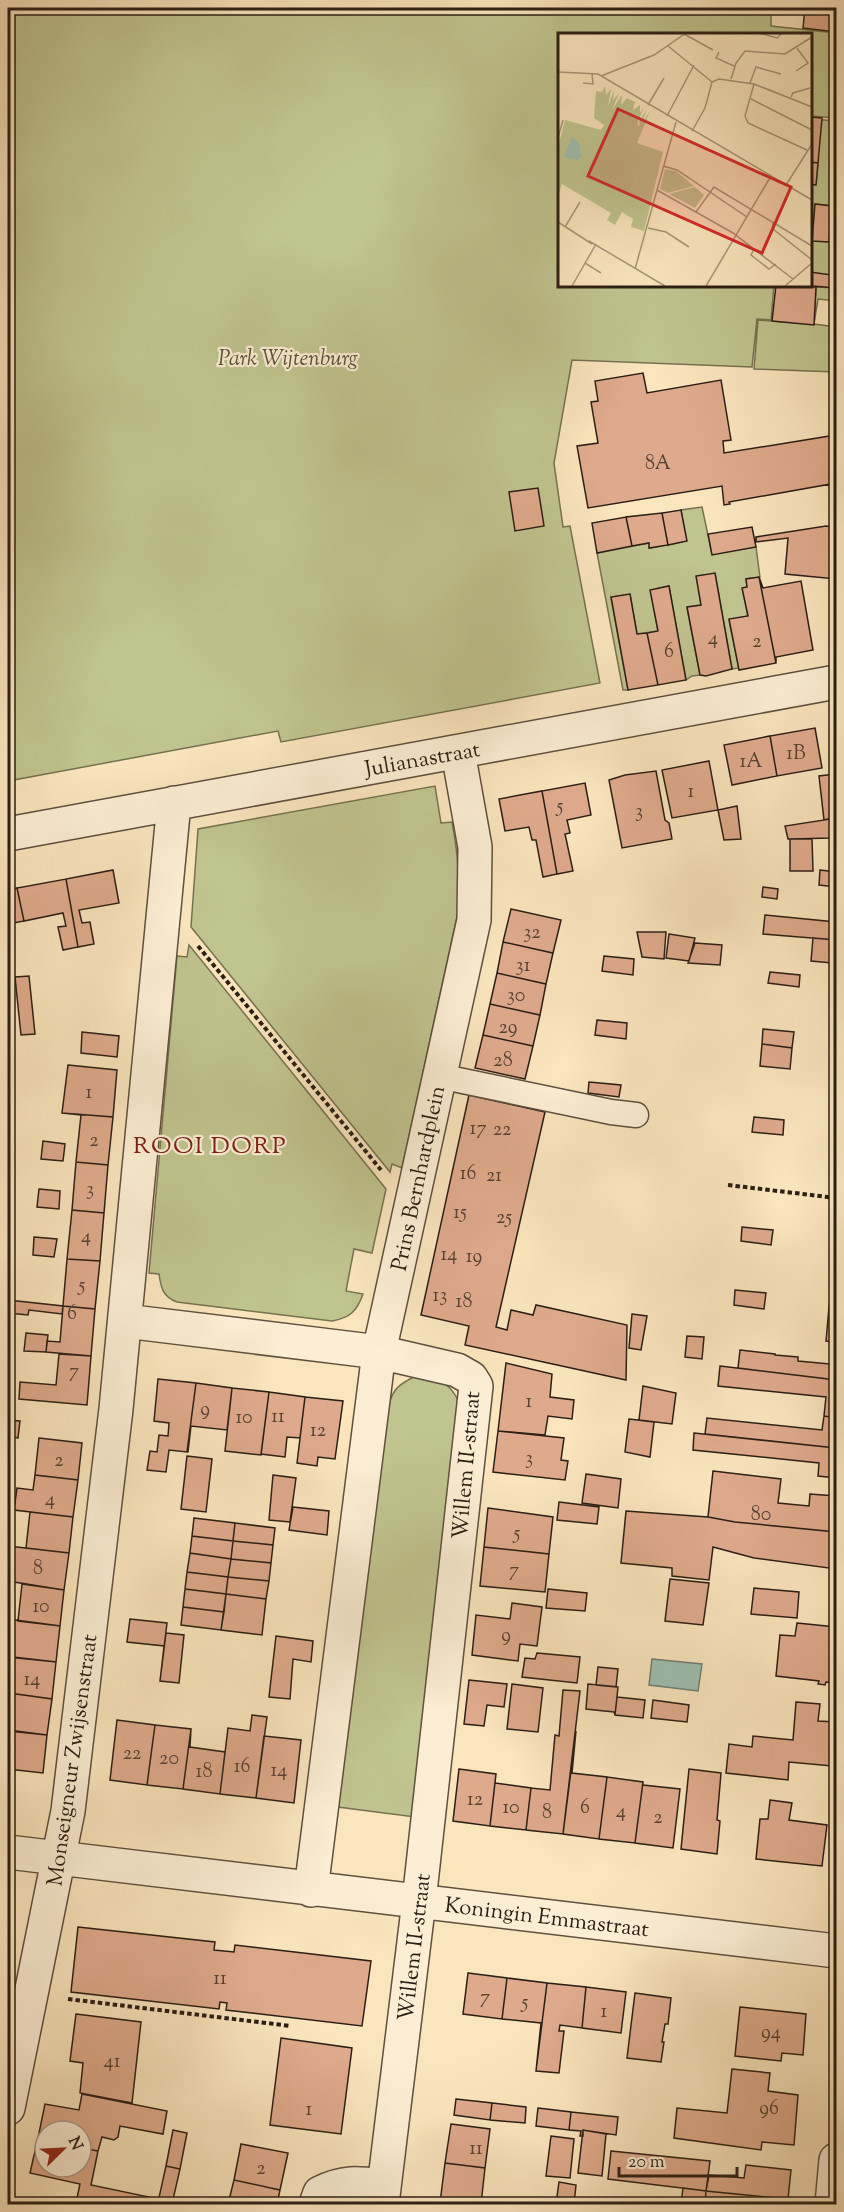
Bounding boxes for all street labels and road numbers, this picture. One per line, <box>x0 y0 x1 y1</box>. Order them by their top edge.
street label: Julianastraat <box>361 735 483 787</box>
street label: Prins Bernhardplein <box>385 1083 455 1274</box>
street label: Willem II-straat <box>446 1389 490 1541</box>
street label: Monseigneur Zwijsenstraat <box>40 1632 108 1888</box>
street label: Willem II-straat <box>391 1871 441 2023</box>
street label: Koningin Emmastraat <box>443 1891 651 1947</box>

